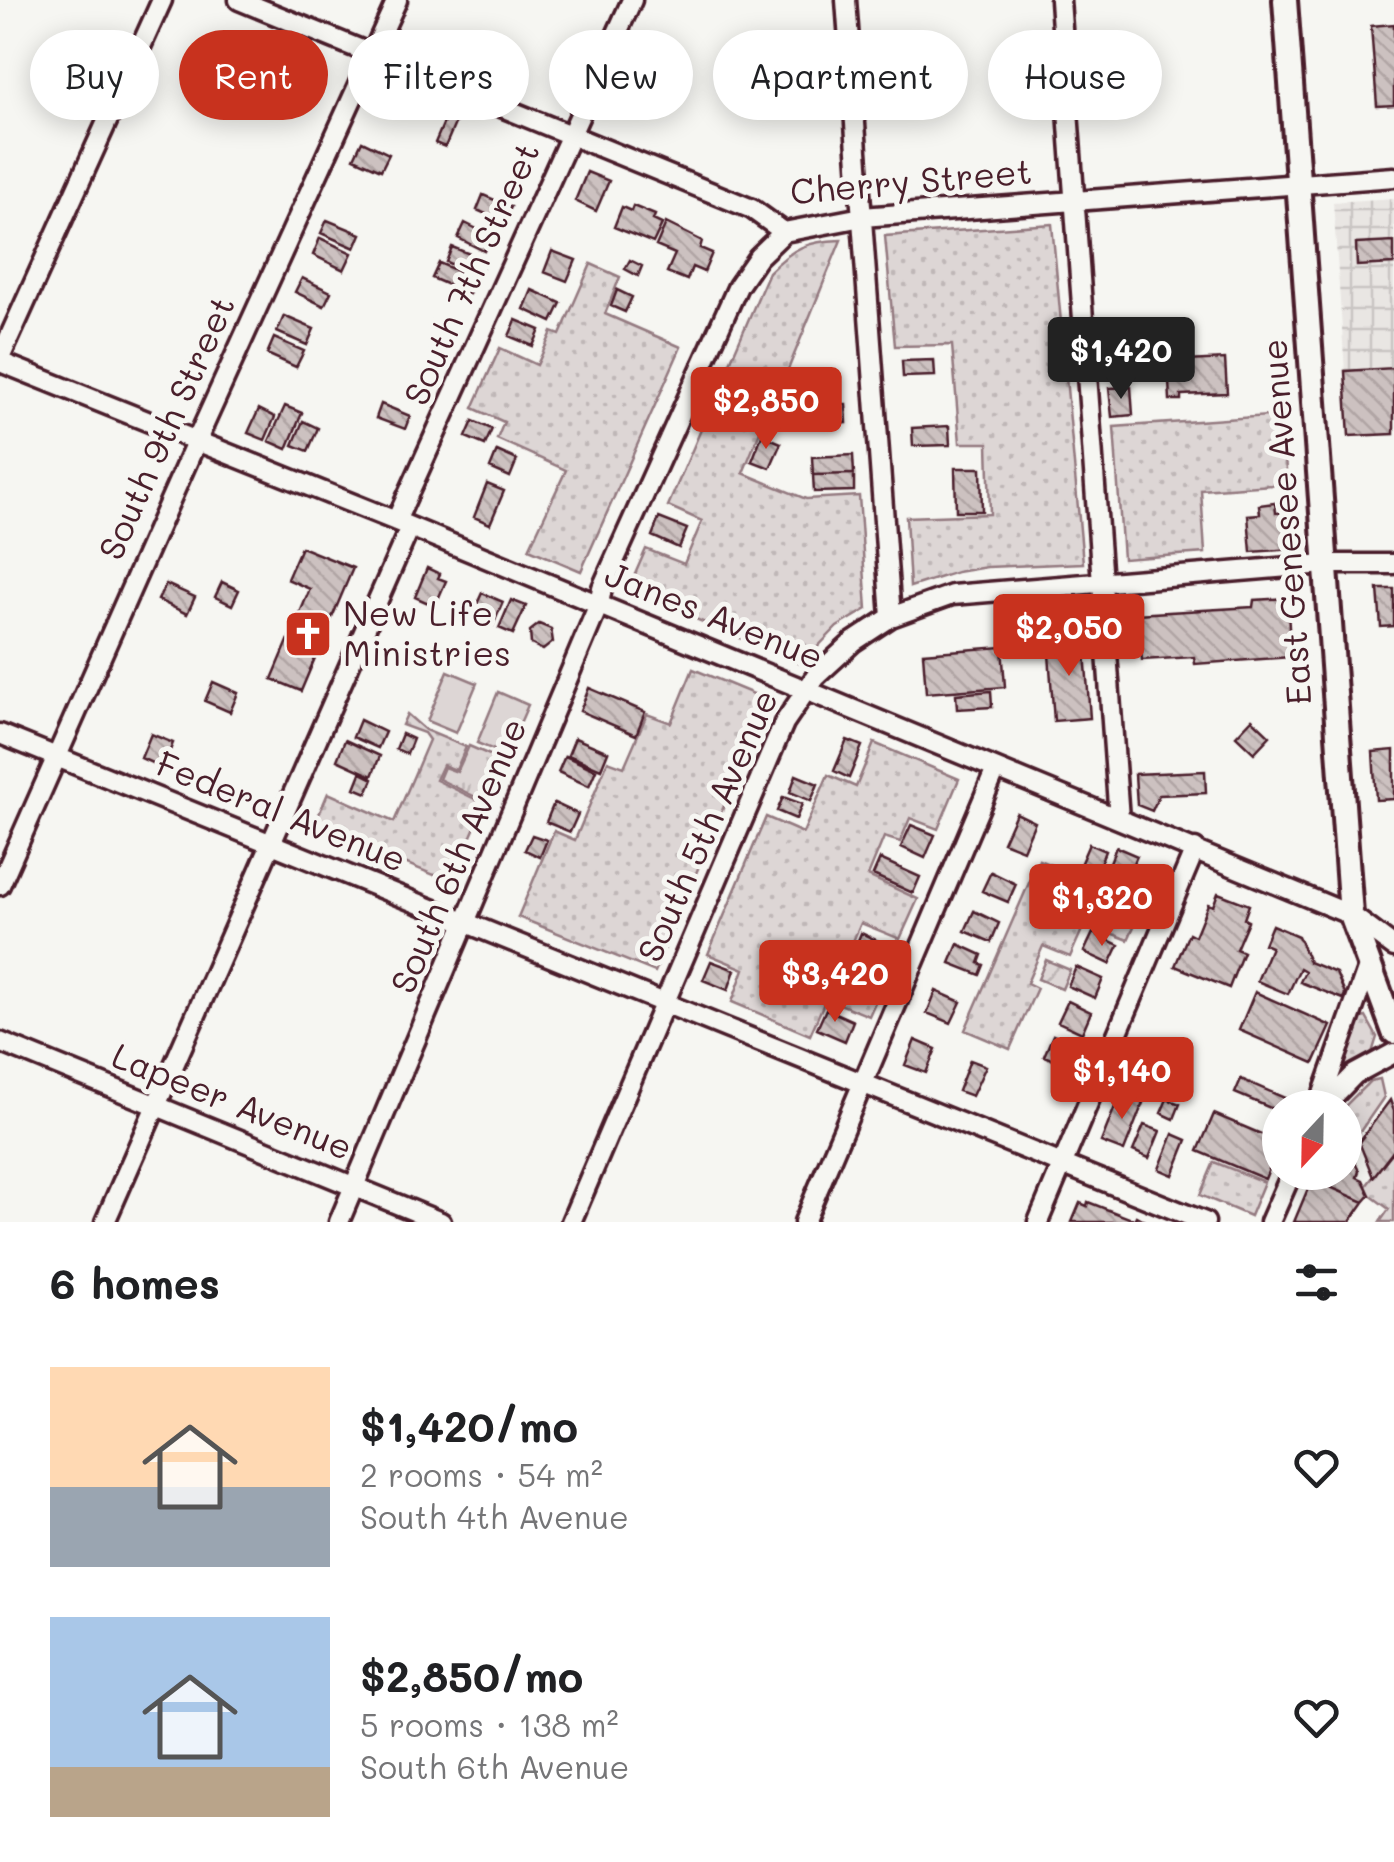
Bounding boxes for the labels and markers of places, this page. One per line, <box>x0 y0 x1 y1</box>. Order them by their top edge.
pin: $1,420 <box>1040 317 1202 402</box>
pin: $2,850 <box>685 367 847 452</box>
place label: New Life Ministries <box>343 589 511 675</box>
pin: $2,050 <box>988 594 1150 679</box>
church icon: New Life Ministries <box>282 608 334 660</box>
pin: $1,320 <box>1021 864 1183 949</box>
pin: $3,420 <box>754 940 916 1025</box>
pin: $1,140 <box>1041 1037 1203 1122</box>

